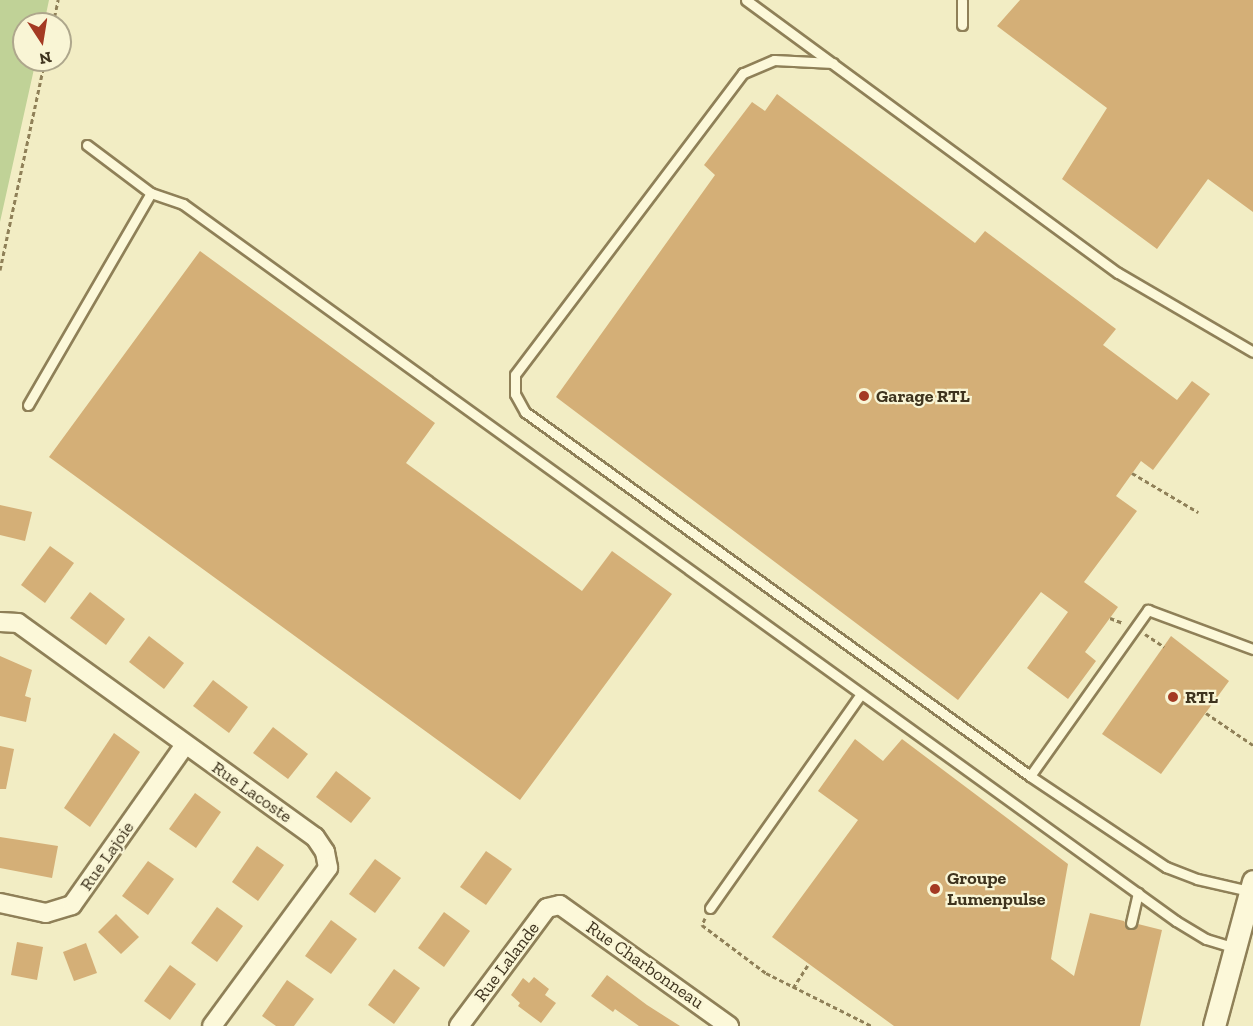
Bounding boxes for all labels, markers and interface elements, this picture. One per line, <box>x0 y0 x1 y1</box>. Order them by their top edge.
north arrow <box>12 12 72 72</box>
text: N <box>38 48 53 69</box>
place label: Garage RTL <box>876 385 970 407</box>
marker: Garage RTL <box>857 389 871 403</box>
place label: RTL <box>1185 686 1218 708</box>
marker: RTL <box>1166 690 1180 704</box>
street label: Rue Lacoste <box>208 757 296 827</box>
street label: Rue Lajoie <box>75 817 139 895</box>
place label: Groupe Lumenpulse <box>947 868 1045 910</box>
marker: Groupe Lumenpulse <box>928 882 942 896</box>
street label: Rue Charbonneau <box>582 916 708 1014</box>
street label: Rue Lalande <box>470 918 544 1006</box>

